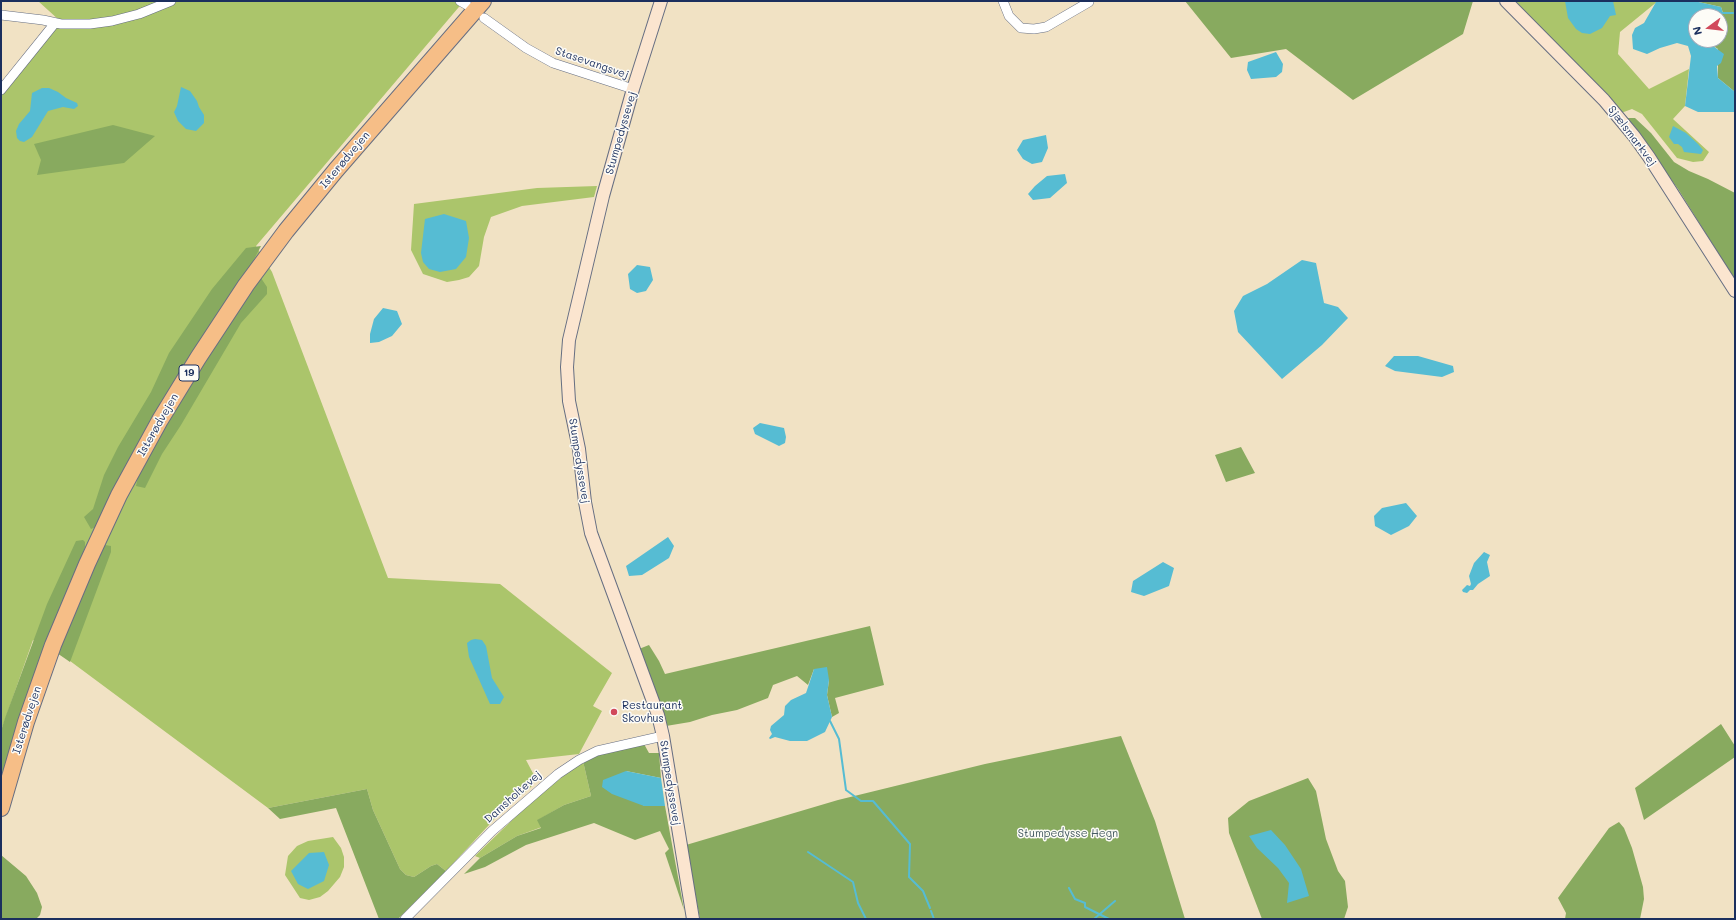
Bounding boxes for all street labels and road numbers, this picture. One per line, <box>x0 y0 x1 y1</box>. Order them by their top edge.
street label: Stasevangsvej <box>554 44 630 82</box>
street label: Stumpedyssevej <box>603 90 639 176</box>
street label: Sjælsmarkvej <box>1605 103 1659 169</box>
street label: Isterødvejen <box>317 129 373 191</box>
road number: 19 <box>179 365 199 381</box>
street label: Isterødvejen <box>135 391 181 459</box>
street label: Stumpedyssevej <box>566 418 592 504</box>
street label: Isterødvejen <box>10 685 44 755</box>
street label: Stumpedyssevej <box>657 740 683 826</box>
street label: Damsholtevej <box>482 768 544 826</box>

